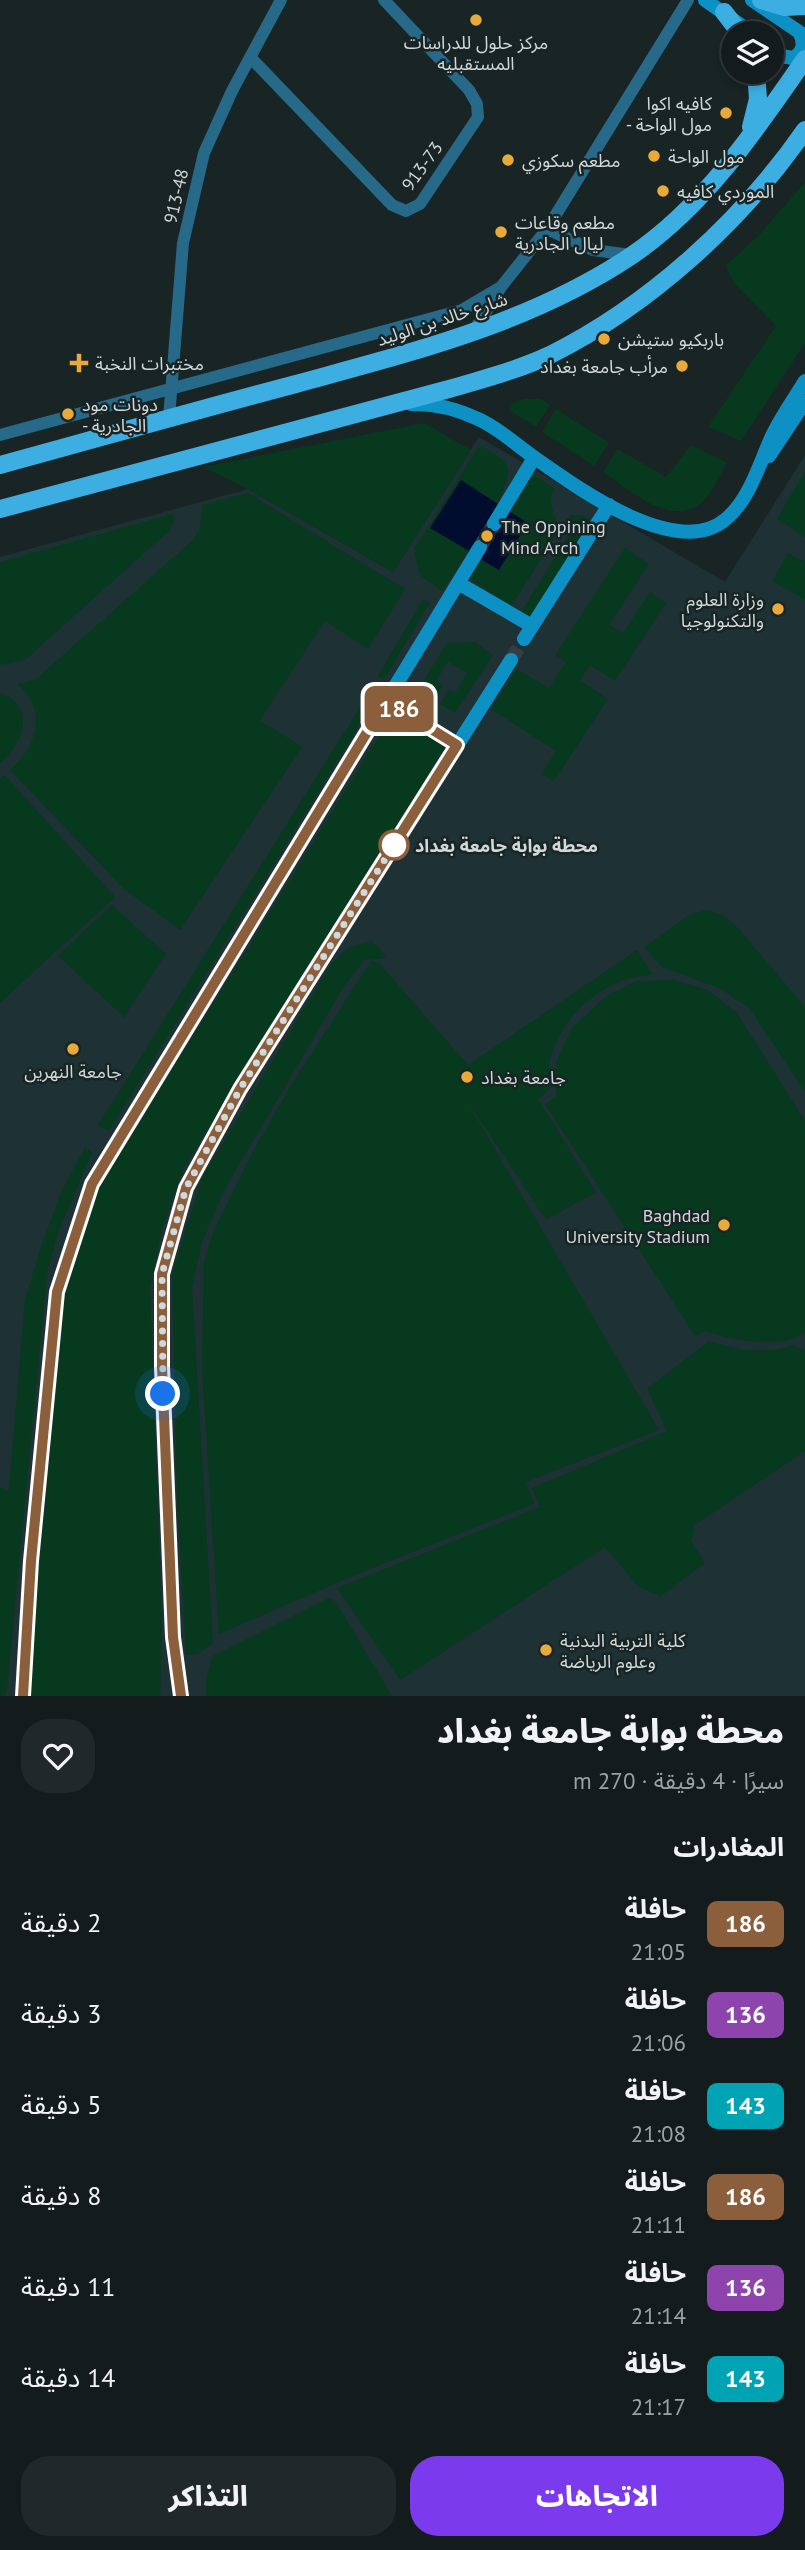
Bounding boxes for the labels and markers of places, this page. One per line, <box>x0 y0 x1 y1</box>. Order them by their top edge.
marker: مركز حلول للدراسات المستقبليه <box>468 12 484 28</box>
place label: مركز حلول للدراسات المستقبليه <box>404 31 548 75</box>
place label: كافيه اكوا - مول الواحة <box>626 92 713 136</box>
marker: كافيه اكوا - مول الواحة <box>718 105 734 121</box>
place label: مول الواحة <box>668 145 744 168</box>
marker: مول الواحة <box>646 148 662 164</box>
place label: مطعم سكوزي <box>522 149 621 174</box>
marker: مطعم سكوزي <box>500 152 516 168</box>
place label: الموردي كافيه <box>677 180 774 205</box>
marker: الموردي كافيه <box>655 183 671 199</box>
place label: مطعم وقاعات ليال الجادرية <box>515 211 615 255</box>
marker: مطعم وقاعات ليال الجادرية <box>493 224 509 240</box>
place label: باربكيو ستيشن <box>618 328 724 351</box>
marker: باربكيو ستيشن <box>596 331 612 347</box>
place label: مختبرات النخبة <box>95 352 204 375</box>
marker: مختبرات النخبة <box>69 353 89 373</box>
place label: مرأب جامعة بغداد <box>540 355 668 378</box>
marker: مرأب جامعة بغداد <box>674 358 690 374</box>
place label: دونات مود - الجادرية <box>82 393 158 437</box>
marker: دونات مود - الجادرية <box>60 406 76 422</box>
place label: The Oppining Mind Arch <box>501 515 606 559</box>
marker: The Oppining Mind Arch <box>479 528 495 544</box>
place label: وزارة العلوم والتكنولوجيا <box>681 588 764 632</box>
marker: وزارة العلوم والتكنولوجيا <box>770 601 786 617</box>
marker: محطة بوابة جامعة بغداد <box>379 830 409 860</box>
place label: محطة بوابة جامعة بغداد <box>415 834 598 857</box>
marker: جامعة النهرين <box>65 1041 81 1057</box>
place label: جامعة النهرين <box>24 1060 122 1083</box>
place label: جامعة بغداد <box>481 1066 566 1089</box>
marker: جامعة بغداد <box>459 1069 475 1085</box>
place label: Baghdad University Stadium <box>565 1204 710 1248</box>
marker: Baghdad University Stadium <box>716 1217 732 1233</box>
place label: كلية التربية البدنية وعلوم الرياضة <box>560 1629 686 1676</box>
marker: كلية التربية البدنية وعلوم الرياضة <box>538 1642 554 1658</box>

